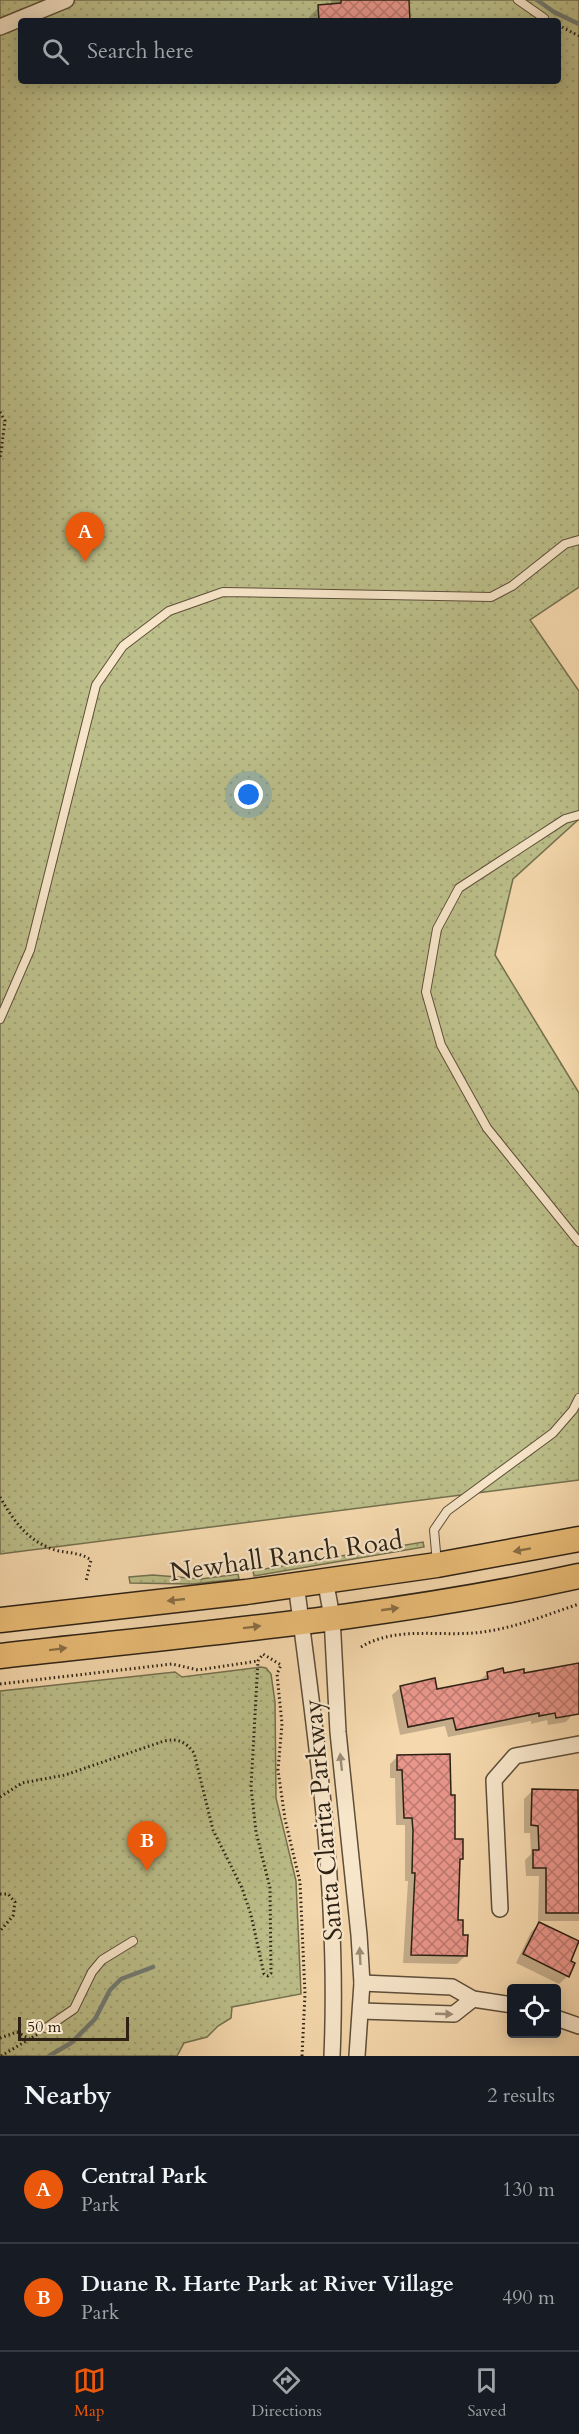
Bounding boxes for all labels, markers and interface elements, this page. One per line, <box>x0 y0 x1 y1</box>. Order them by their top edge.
search box <box>18 18 561 84</box>
icon: search <box>39 35 72 68</box>
text: Search here <box>87 36 194 66</box>
pin: A <box>66 512 104 562</box>
your location <box>234 780 263 809</box>
street label: Newhall Ranch Road <box>167 1522 405 1590</box>
one-way arrow <box>512 1546 531 1555</box>
one-way arrow <box>167 1595 186 1605</box>
one-way arrow <box>380 1605 399 1614</box>
one-way arrow <box>242 1622 261 1632</box>
one-way arrow <box>49 1644 68 1654</box>
street label: Santa Clarita Parkway <box>295 1698 351 1942</box>
one-way arrow <box>336 1752 346 1771</box>
pin: B <box>128 1822 166 1871</box>
one-way arrow <box>355 1946 365 1965</box>
map controls <box>507 1984 561 2038</box>
button: locate <box>507 1984 561 2038</box>
one-way arrow <box>434 2009 453 2019</box>
scale bar <box>18 2014 129 2042</box>
text: 50 m <box>27 2016 61 2038</box>
text: Nearby <box>24 2078 112 2113</box>
text: 2 results <box>487 2082 555 2109</box>
text: Central Park <box>81 2161 207 2191</box>
text: A <box>36 2176 51 2203</box>
text: 130 m <box>502 2176 555 2203</box>
text: Park <box>81 2191 119 2218</box>
text: Duane R. Harte Park at River Village <box>81 2269 454 2299</box>
text: B <box>36 2284 51 2311</box>
text: 490 m <box>502 2284 555 2311</box>
text: Park <box>81 2299 119 2326</box>
tab: Map <box>73 2364 106 2422</box>
tab: Directions <box>251 2364 322 2422</box>
tab: Saved <box>467 2364 506 2422</box>

